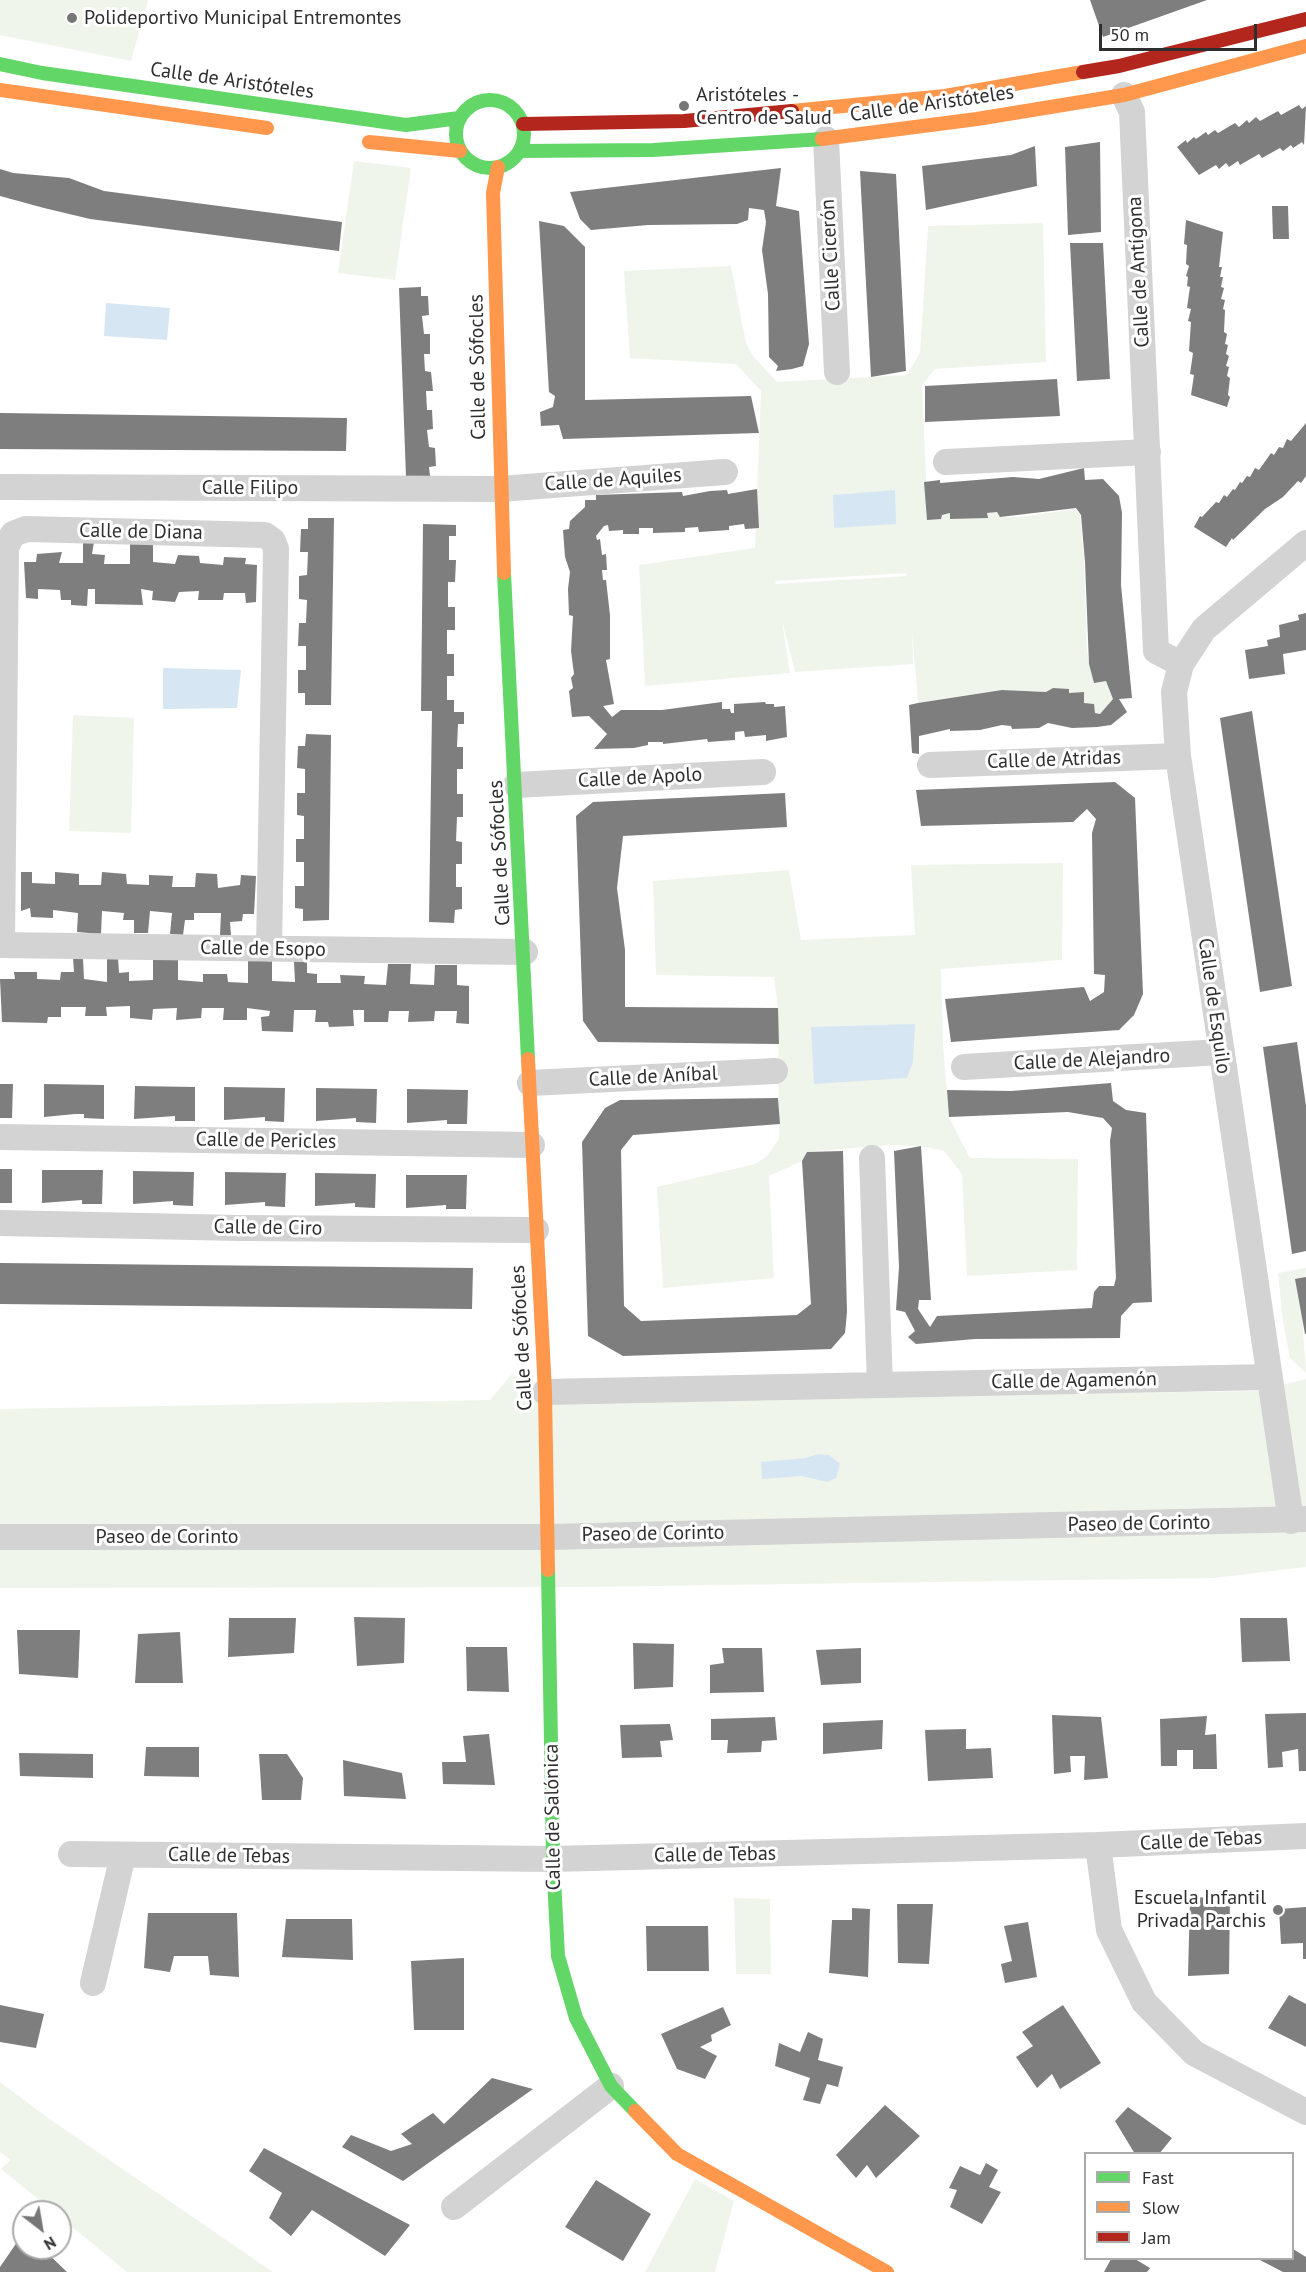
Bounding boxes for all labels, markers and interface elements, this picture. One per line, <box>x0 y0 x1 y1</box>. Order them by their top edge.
place label: Polideportivo Municipal Entremontes <box>84 6 401 30</box>
marker: Polideportivo Municipal Entremontes <box>65 11 79 25</box>
scale bar <box>1102 12 1260 50</box>
text: 50 m <box>1110 23 1149 46</box>
street label: Calle de Aristóteles <box>149 58 315 104</box>
street label: Calle de Aristóteles <box>849 81 1015 127</box>
place label: Aristóteles - Centro de Salud <box>696 83 832 130</box>
marker: Aristóteles - Centro de Salud <box>677 99 691 113</box>
street label: Calle de Antígona <box>1123 196 1155 348</box>
street label: Calle Cicerón <box>816 198 846 312</box>
street label: Calle de Sófocles <box>465 294 491 440</box>
street label: Calle de Aquiles <box>544 463 682 497</box>
street label: Calle Filipo <box>202 476 298 500</box>
street label: Calle de Diana <box>79 519 203 545</box>
street label: Calle de Atridas <box>987 746 1121 774</box>
street label: Calle de Apolo <box>577 763 703 793</box>
street label: Calle de Sófocles <box>484 780 516 926</box>
street label: Calle de Esopo <box>200 936 326 962</box>
street label: Calle de Esquilo <box>1193 936 1235 1076</box>
street label: Calle de Alejandro <box>1013 1044 1171 1076</box>
street label: Calle de Aníbal <box>588 1062 718 1092</box>
street label: Calle de Pericles <box>195 1128 337 1154</box>
street label: Calle de Ciro <box>213 1215 323 1241</box>
street label: Calle de Sófocles <box>506 1265 538 1411</box>
street label: Calle de Agamenón <box>991 1368 1157 1394</box>
street label: Paseo de Corinto <box>1067 1511 1211 1537</box>
street label: Paseo de Corinto <box>581 1521 725 1547</box>
street label: Paseo de Corinto <box>96 1525 238 1549</box>
street label: Calle de Salónica <box>540 1743 566 1891</box>
street label: Calle de Tebas <box>1139 1826 1263 1856</box>
street label: Calle de Tebas <box>654 1842 776 1868</box>
street label: Calle de Tebas <box>168 1843 290 1869</box>
place label: Escuela Infantil Privada Parchis <box>1134 1886 1266 1933</box>
marker: Escuela Infantil Privada Parchis <box>1271 1903 1285 1917</box>
legend <box>1084 2152 1294 2260</box>
text: Fast <box>1142 2166 1174 2189</box>
text: Slow <box>1142 2196 1180 2219</box>
north arrow <box>12 2200 72 2260</box>
text: Jam <box>1142 2226 1171 2249</box>
text: N <box>41 2232 60 2255</box>

